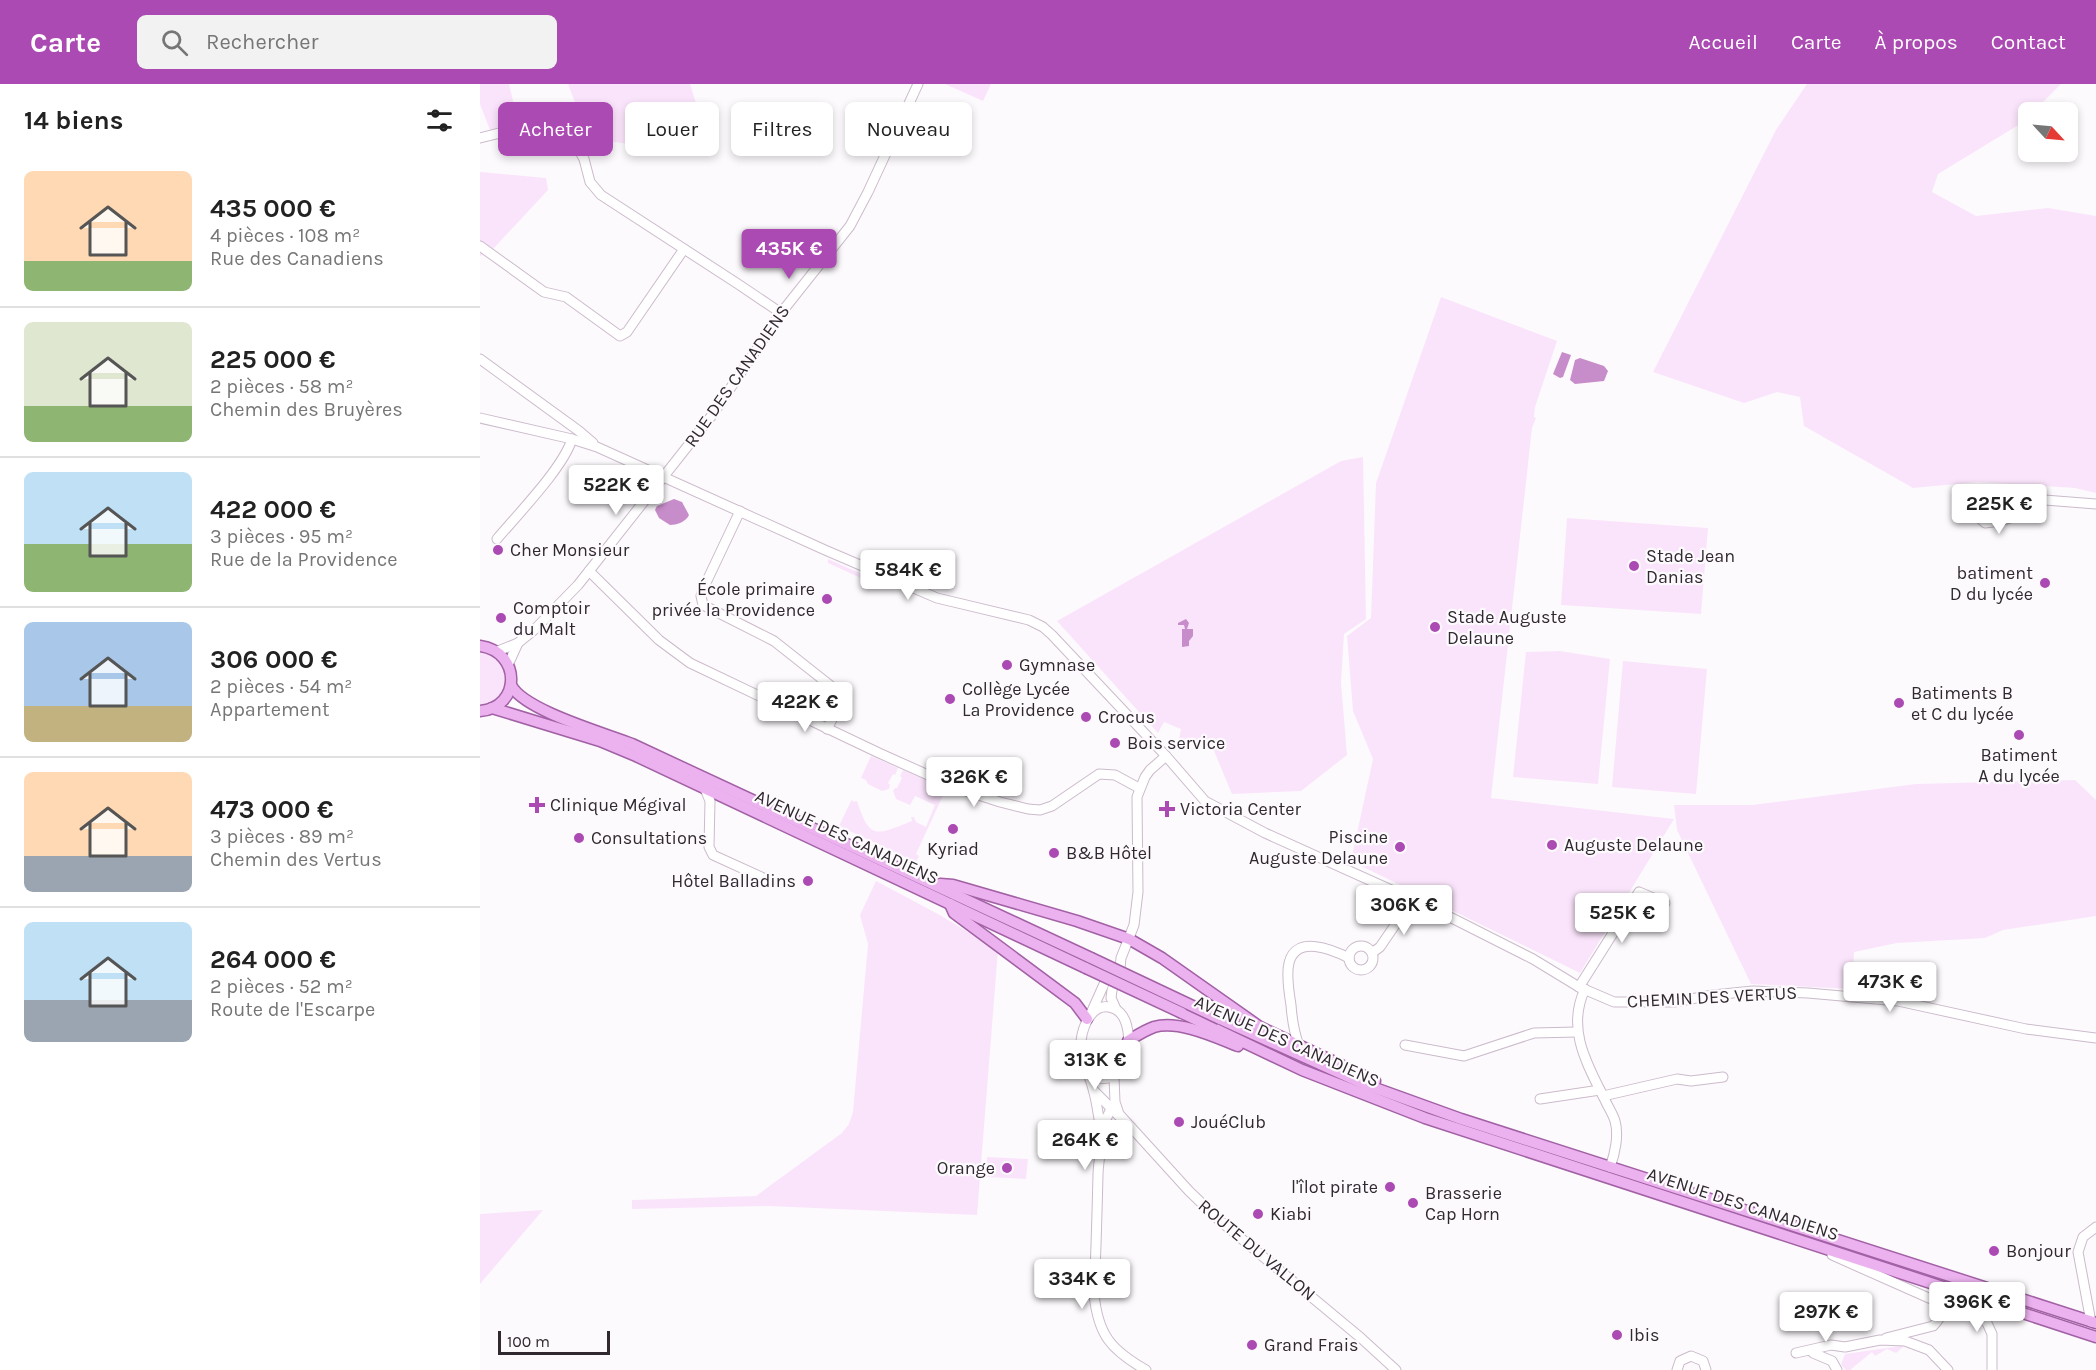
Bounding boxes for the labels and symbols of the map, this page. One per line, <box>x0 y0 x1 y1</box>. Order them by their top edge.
north arrow <box>2018 102 2078 162</box>
pin: 435K € <box>740 229 838 280</box>
street label: RUE DES CANADIENS <box>680 301 794 451</box>
pin: 522K € <box>567 465 665 516</box>
pin: 225K € <box>1950 484 2048 535</box>
place label: Cher Monsieur <box>510 539 630 561</box>
marker: Cher Monsieur <box>491 543 505 557</box>
place label: Stade Jean Danias <box>1646 545 1735 588</box>
pin: 584K € <box>859 550 957 601</box>
marker: Stade Jean Danias <box>1627 559 1641 573</box>
place label: batiment D du lycée <box>1950 562 2033 605</box>
marker: batiment D du lycée <box>2038 576 2052 590</box>
place label: École primaire privée la Providence <box>652 577 815 621</box>
marker: École primaire privée la Providence <box>820 592 834 606</box>
place label: Comptoir du Malt <box>513 597 590 640</box>
place label: Stade Auguste Delaune <box>1447 606 1567 649</box>
marker: Comptoir du Malt <box>494 611 508 625</box>
marker: Stade Auguste Delaune <box>1428 620 1442 634</box>
place label: Gymnase <box>1019 654 1095 676</box>
marker: Gymnase <box>1000 658 1014 672</box>
place label: Collège Lycée La Providence <box>962 678 1075 721</box>
pin: 422K € <box>756 682 854 733</box>
place label: Batiments B et C du lycée <box>1911 682 2014 725</box>
marker: Collège Lycée La Providence <box>943 692 957 706</box>
marker: Batiments B et C du lycée <box>1892 696 1906 710</box>
place label: Crocus <box>1098 706 1155 728</box>
marker: Crocus <box>1079 710 1093 724</box>
marker: Batiment A du lycée <box>2012 728 2026 742</box>
place label: Bois service <box>1127 732 1225 754</box>
marker: Bois service <box>1108 736 1122 750</box>
place label: Batiment A du lycée <box>1978 744 2060 787</box>
pin: 326K € <box>925 757 1023 808</box>
street label: AVENUE DES CANADIENS <box>752 785 942 889</box>
place label: Clinique Mégival <box>550 794 687 816</box>
marker: Clinique Mégival <box>528 796 546 814</box>
place label: Victoria Center <box>1180 798 1302 820</box>
marker: Victoria Center <box>1158 800 1176 818</box>
marker: Kyriad <box>946 822 960 836</box>
place label: Piscine Auguste Delaune <box>1249 826 1388 869</box>
place label: Consultations <box>591 827 707 849</box>
marker: Consultations <box>572 831 586 845</box>
place label: Auguste Delaune <box>1564 834 1703 856</box>
place label: Kyriad <box>927 838 979 860</box>
marker: Auguste Delaune <box>1545 838 1559 852</box>
marker: Piscine Auguste Delaune <box>1393 840 1407 854</box>
place label: B&B Hôtel <box>1066 842 1152 864</box>
marker: B&B Hôtel <box>1047 846 1061 860</box>
place label: Hôtel Balladins <box>671 870 796 892</box>
marker: Hôtel Balladins <box>801 874 815 888</box>
pin: 306K € <box>1355 885 1453 936</box>
pin: 525K € <box>1573 893 1671 944</box>
pin: 473K € <box>1841 962 1939 1013</box>
street label: CHEMIN DES VERTUS <box>1626 982 1798 1012</box>
street label: AVENUE DES CANADIENS <box>1191 990 1383 1092</box>
pin: 313K € <box>1046 1040 1144 1091</box>
place label: JouéClub <box>1191 1111 1266 1133</box>
marker: JouéClub <box>1172 1115 1186 1129</box>
pin: 264K € <box>1036 1120 1134 1171</box>
place label: Orange <box>937 1157 995 1179</box>
marker: Orange <box>1000 1161 1014 1175</box>
street label: AVENUE DES CANADIENS <box>1645 1163 1841 1245</box>
place label: l'îlot pirate <box>1291 1176 1378 1198</box>
marker: l'îlot pirate <box>1383 1180 1397 1194</box>
place label: Brasserie Cap Horn <box>1425 1182 1502 1225</box>
street label: ROUTE DU VALLON <box>1194 1195 1320 1305</box>
marker: Brasserie Cap Horn <box>1406 1196 1420 1210</box>
place label: Kiabi <box>1270 1203 1312 1225</box>
marker: Kiabi <box>1251 1207 1265 1221</box>
place label: Bonjour <box>2006 1240 2071 1262</box>
marker: Bonjour <box>1987 1244 2001 1258</box>
pin: 334K € <box>1033 1259 1131 1310</box>
pin: 396K € <box>1928 1282 2026 1333</box>
pin: 297K € <box>1777 1292 1875 1343</box>
place label: Ibis <box>1629 1324 1660 1346</box>
scale bar <box>498 1328 610 1356</box>
marker: Ibis <box>1610 1328 1624 1342</box>
place label: Grand Frais <box>1264 1334 1358 1356</box>
marker: Grand Frais <box>1245 1338 1259 1352</box>

